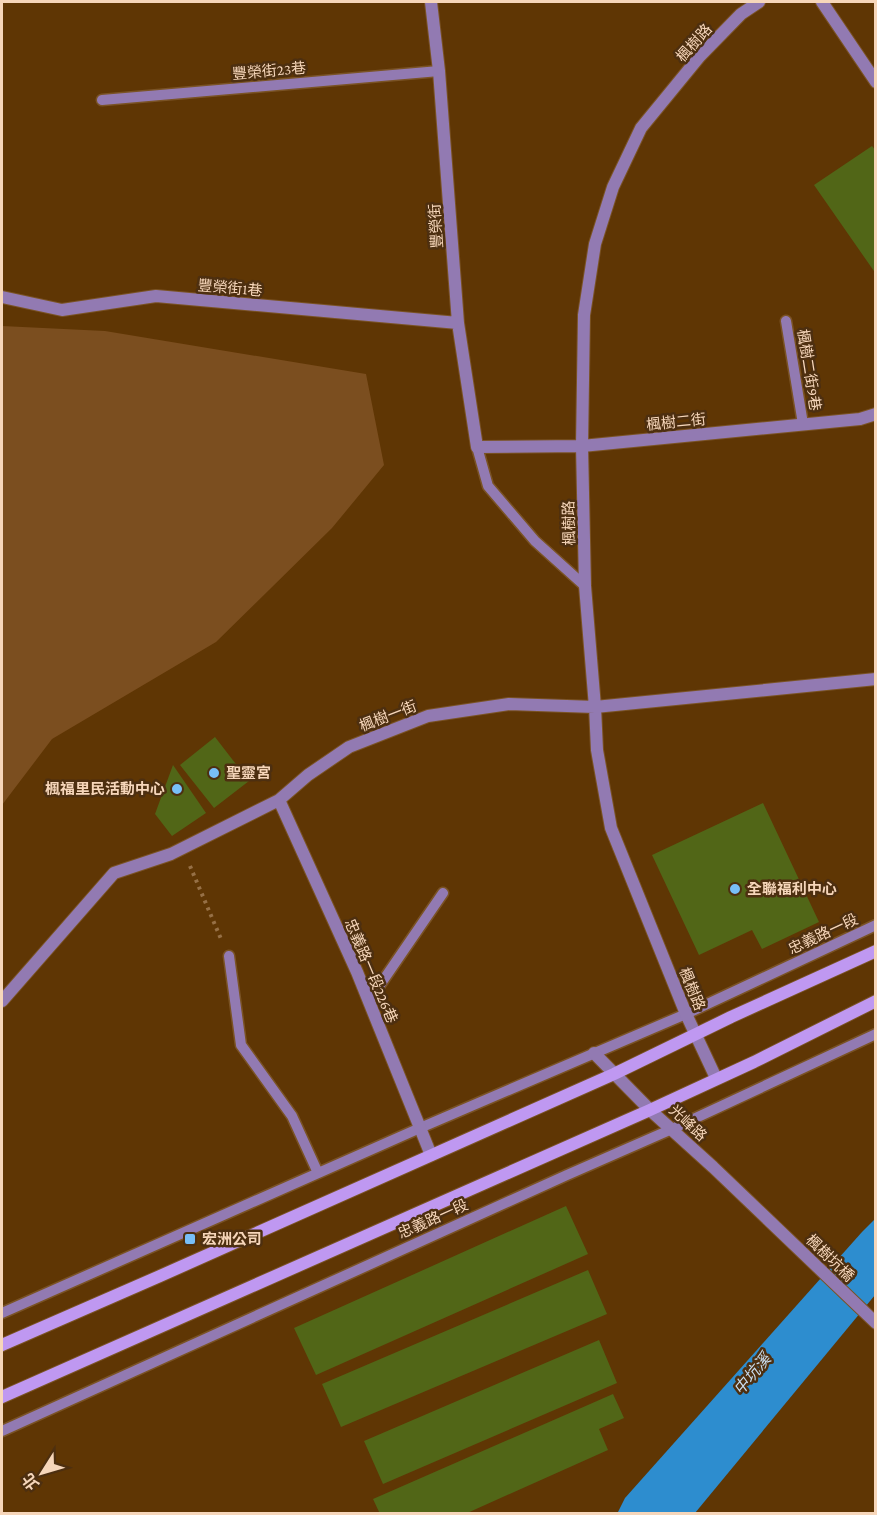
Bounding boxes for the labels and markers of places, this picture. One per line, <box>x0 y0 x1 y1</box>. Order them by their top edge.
place label: 聖靈宮 <box>226 765 271 781</box>
marker: 聖靈宮 <box>207 766 221 780</box>
place label: 楓福里民活動中心 <box>45 781 165 797</box>
marker: 楓福里民活動中心 <box>170 782 184 796</box>
place label: 全聯福利中心 <box>747 881 837 897</box>
marker: 全聯福利中心 <box>728 882 742 896</box>
place label: 宏洲公司 <box>202 1231 262 1247</box>
marker: 宏洲公司 <box>183 1232 197 1246</box>

